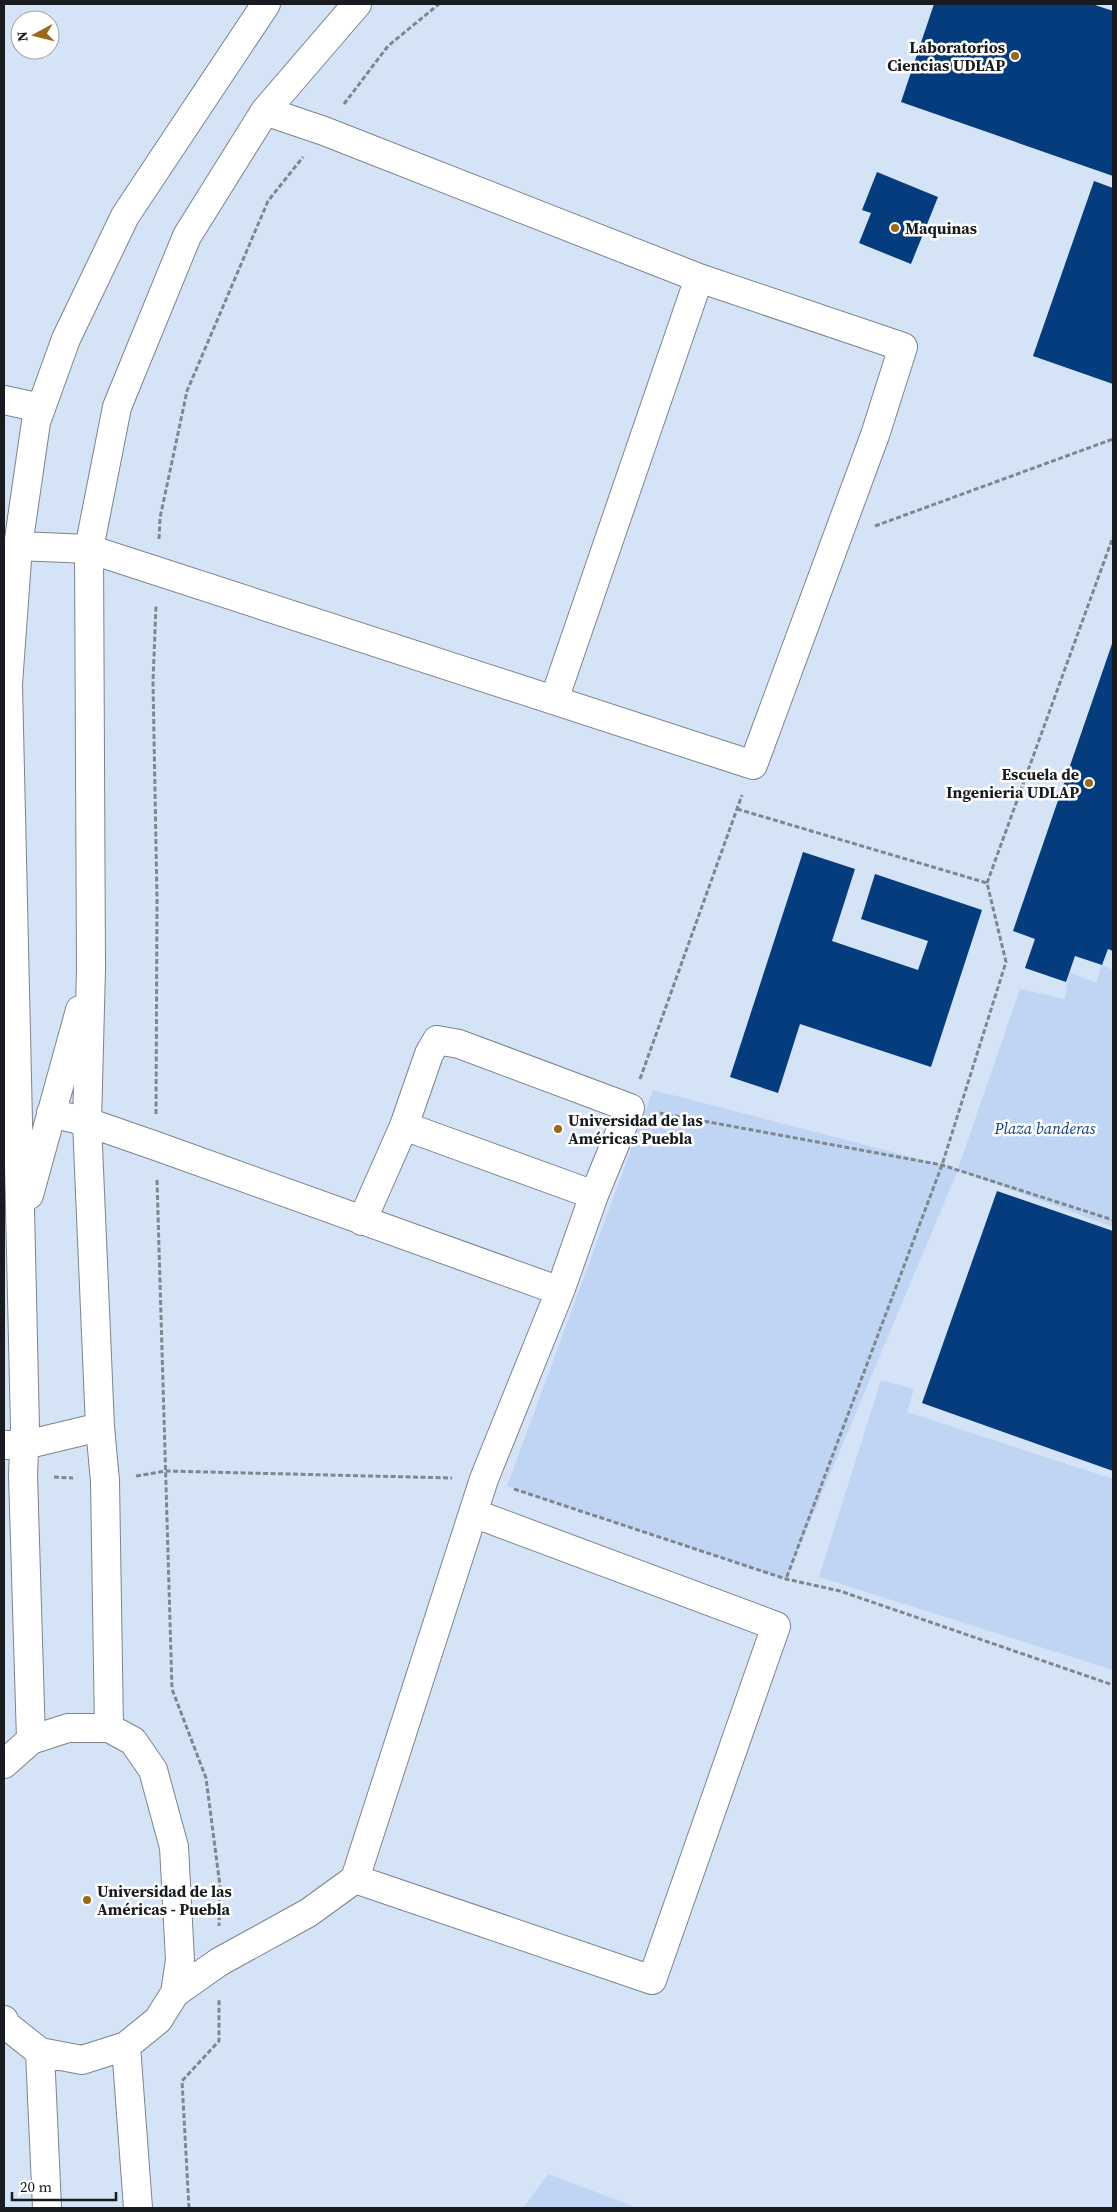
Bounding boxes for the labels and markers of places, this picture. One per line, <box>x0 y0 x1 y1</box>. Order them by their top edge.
place label: Laboratorios Ciencias UDLAP <box>887 36 1005 76</box>
marker: Laboratorios Ciencias UDLAP <box>1009 50 1021 62</box>
place label: Maquinas <box>905 217 977 239</box>
marker: Maquinas <box>889 222 901 234</box>
place label: Escuela de Ingenieria UDLAP <box>946 763 1079 803</box>
marker: Escuela de Ingenieria UDLAP <box>1083 777 1095 789</box>
place label: Universidad de las Américas Puebla <box>568 1109 703 1149</box>
marker: Universidad de las Américas Puebla <box>552 1123 564 1135</box>
place label: Universidad de las Américas - Puebla <box>97 1880 232 1920</box>
marker: Universidad de las Américas - Puebla <box>81 1894 93 1906</box>

